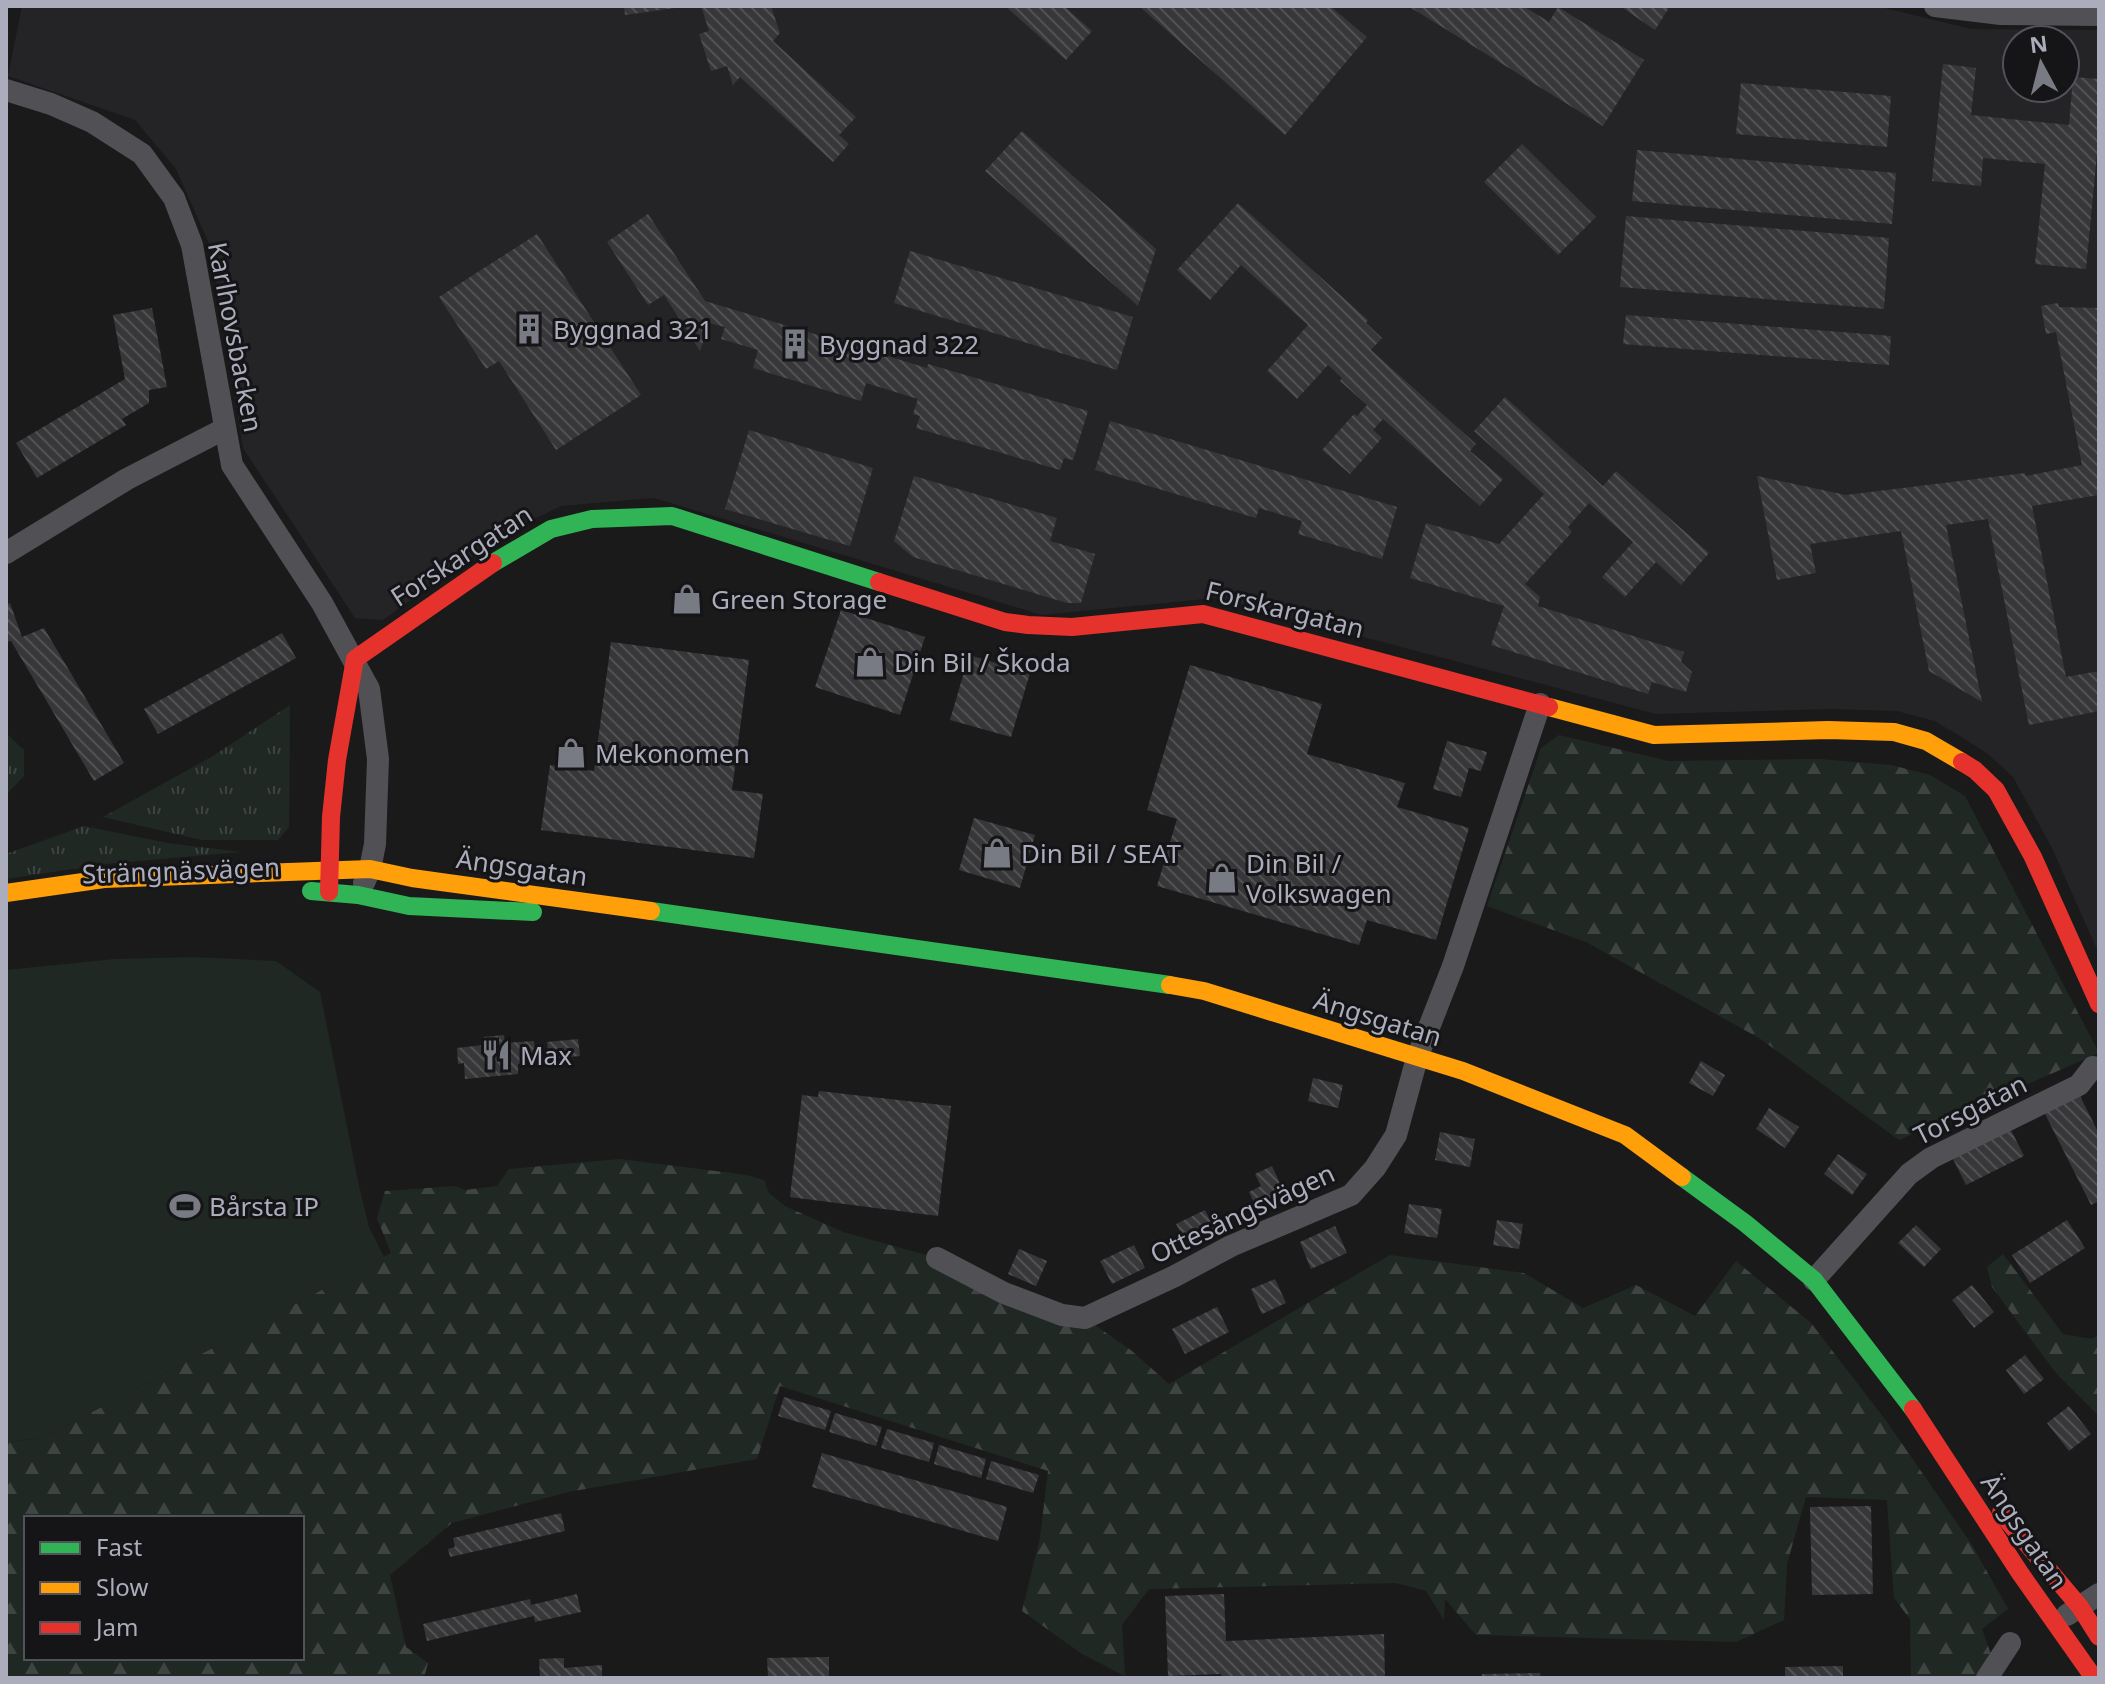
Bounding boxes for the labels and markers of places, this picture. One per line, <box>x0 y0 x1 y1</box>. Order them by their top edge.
place label: Byggnad 321 <box>553 311 713 347</box>
building icon: Byggnad 321 <box>512 312 546 346</box>
place label: Byggnad 322 <box>819 326 979 362</box>
building icon: Byggnad 322 <box>778 327 812 361</box>
place label: Green Storage <box>711 581 887 617</box>
shop icon: Green Storage <box>670 582 704 616</box>
place label: Din Bil / Škoda <box>894 644 1071 680</box>
shop icon: Din Bil / Škoda <box>853 645 887 679</box>
place label: Mekonomen <box>595 735 750 771</box>
shop icon: Mekonomen <box>554 736 588 770</box>
place label: Din Bil / SEAT <box>1021 835 1182 871</box>
shop icon: Din Bil / SEAT <box>980 836 1014 870</box>
place label: Din Bil / Volkswagen <box>1246 845 1392 911</box>
shop icon: Din Bil / Volkswagen <box>1205 861 1239 895</box>
place label: Max <box>520 1037 572 1073</box>
restaurant icon: Max <box>479 1038 513 1072</box>
place label: Bårsta IP <box>209 1188 319 1224</box>
sports icon: Bårsta IP <box>168 1189 202 1223</box>

